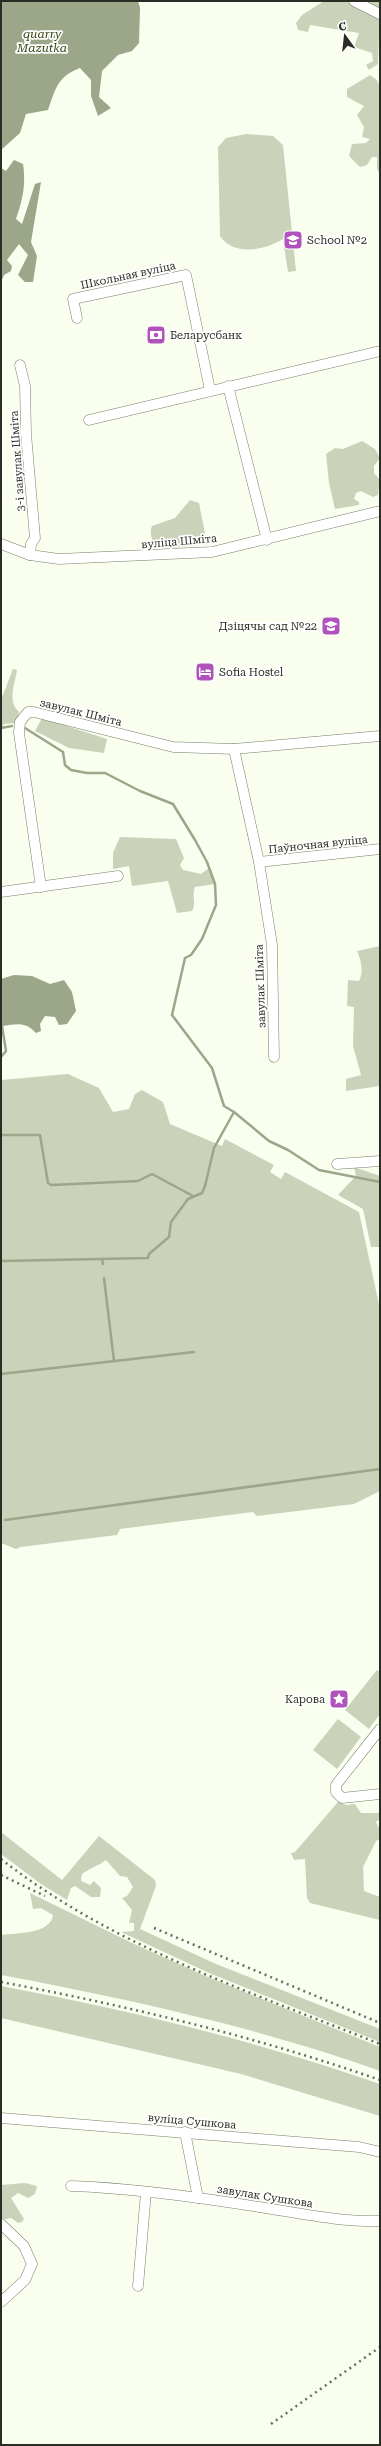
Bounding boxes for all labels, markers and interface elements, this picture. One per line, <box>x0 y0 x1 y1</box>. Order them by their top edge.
north arrow <box>325 16 365 56</box>
text: С <box>337 19 348 34</box>
water label: quarry Mazutka <box>16 27 67 55</box>
school or university icon: School №2 <box>282 229 304 251</box>
place label: School №2 <box>307 234 367 247</box>
street label: Школьная вуліца <box>79 259 177 292</box>
bank icon: Беларусбанк <box>145 324 167 346</box>
place label: Беларусбанк <box>170 329 242 342</box>
street label: 3-і завулак Шміта <box>7 410 28 512</box>
street label: вуліца Шміта <box>141 532 217 551</box>
school or university icon: Дзіцячы сад №22 <box>320 615 342 637</box>
place label: Дзіцячы сад №22 <box>219 620 317 633</box>
hotel icon: Sofia Hostel <box>194 661 216 683</box>
place label: Sofia Hostel <box>219 666 284 679</box>
street label: завулак Шміта <box>39 696 123 729</box>
street label: Паўночная вуліца <box>268 833 368 856</box>
street label: завулак Шміта <box>253 944 268 1028</box>
place icon: Карова <box>328 1688 350 1710</box>
place label: Карова <box>285 1693 325 1706</box>
street label: вуліца Сушкова <box>147 2111 237 2132</box>
street label: завулак Сушкова <box>216 2182 314 2210</box>

